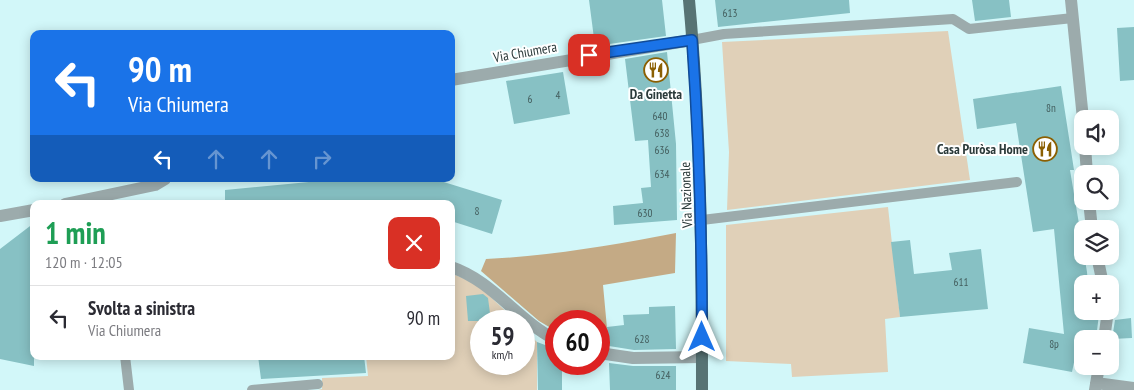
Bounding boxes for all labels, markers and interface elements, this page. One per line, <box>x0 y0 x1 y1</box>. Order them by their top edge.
house number: 613 <box>723 6 737 20</box>
pin <box>568 34 610 76</box>
street label: Via Chiumera <box>491 38 558 67</box>
icon: arrive <box>575 41 603 69</box>
text: 90 m <box>128 46 192 92</box>
icon: left <box>45 50 110 115</box>
restaurant icon: Da Ginetta <box>643 57 669 83</box>
place label: Da Ginetta <box>630 85 682 103</box>
house number: 4 <box>556 88 561 102</box>
text: Via Chiumera <box>128 90 229 118</box>
house number: 6 <box>528 92 533 106</box>
house number: 8n <box>1046 101 1056 115</box>
house number: 640 <box>653 109 667 123</box>
map controls <box>1074 110 1119 375</box>
button: sound <box>1074 110 1119 155</box>
house number: 638 <box>655 126 669 140</box>
restaurant icon: Casa Puròsa Home <box>1032 136 1058 162</box>
place label: Casa Puròsa Home <box>937 140 1028 158</box>
house number: 636 <box>655 143 669 157</box>
icon: left <box>149 145 177 173</box>
icon: ahead <box>202 145 230 173</box>
icon: ahead <box>255 145 283 173</box>
icon: right <box>308 145 336 173</box>
street label: Via Nazionale <box>676 161 696 229</box>
button: search <box>1074 165 1119 210</box>
house number: 634 <box>655 167 669 181</box>
house number: 8 <box>475 204 480 218</box>
house number: 630 <box>638 206 652 220</box>
text: 1 min <box>45 213 106 252</box>
button: close <box>388 217 440 269</box>
button: layers <box>1074 220 1119 265</box>
text: 120 m · 12:05 <box>45 252 123 272</box>
house number: 611 <box>954 275 968 289</box>
button: + <box>1074 275 1119 320</box>
text: Svolta a sinistra <box>88 296 195 320</box>
icon: left <box>45 304 73 332</box>
text: 90 m <box>407 306 440 330</box>
speed limit sign: 60 <box>545 310 610 375</box>
position arrow <box>675 310 727 362</box>
text: Via Chiumera <box>88 320 161 340</box>
text: 59 <box>491 320 514 352</box>
button: − <box>1074 330 1119 375</box>
house number: 628 <box>635 332 649 346</box>
house number: 8p <box>1049 337 1059 351</box>
text: km/h <box>492 347 513 362</box>
house number: 624 <box>656 368 670 382</box>

